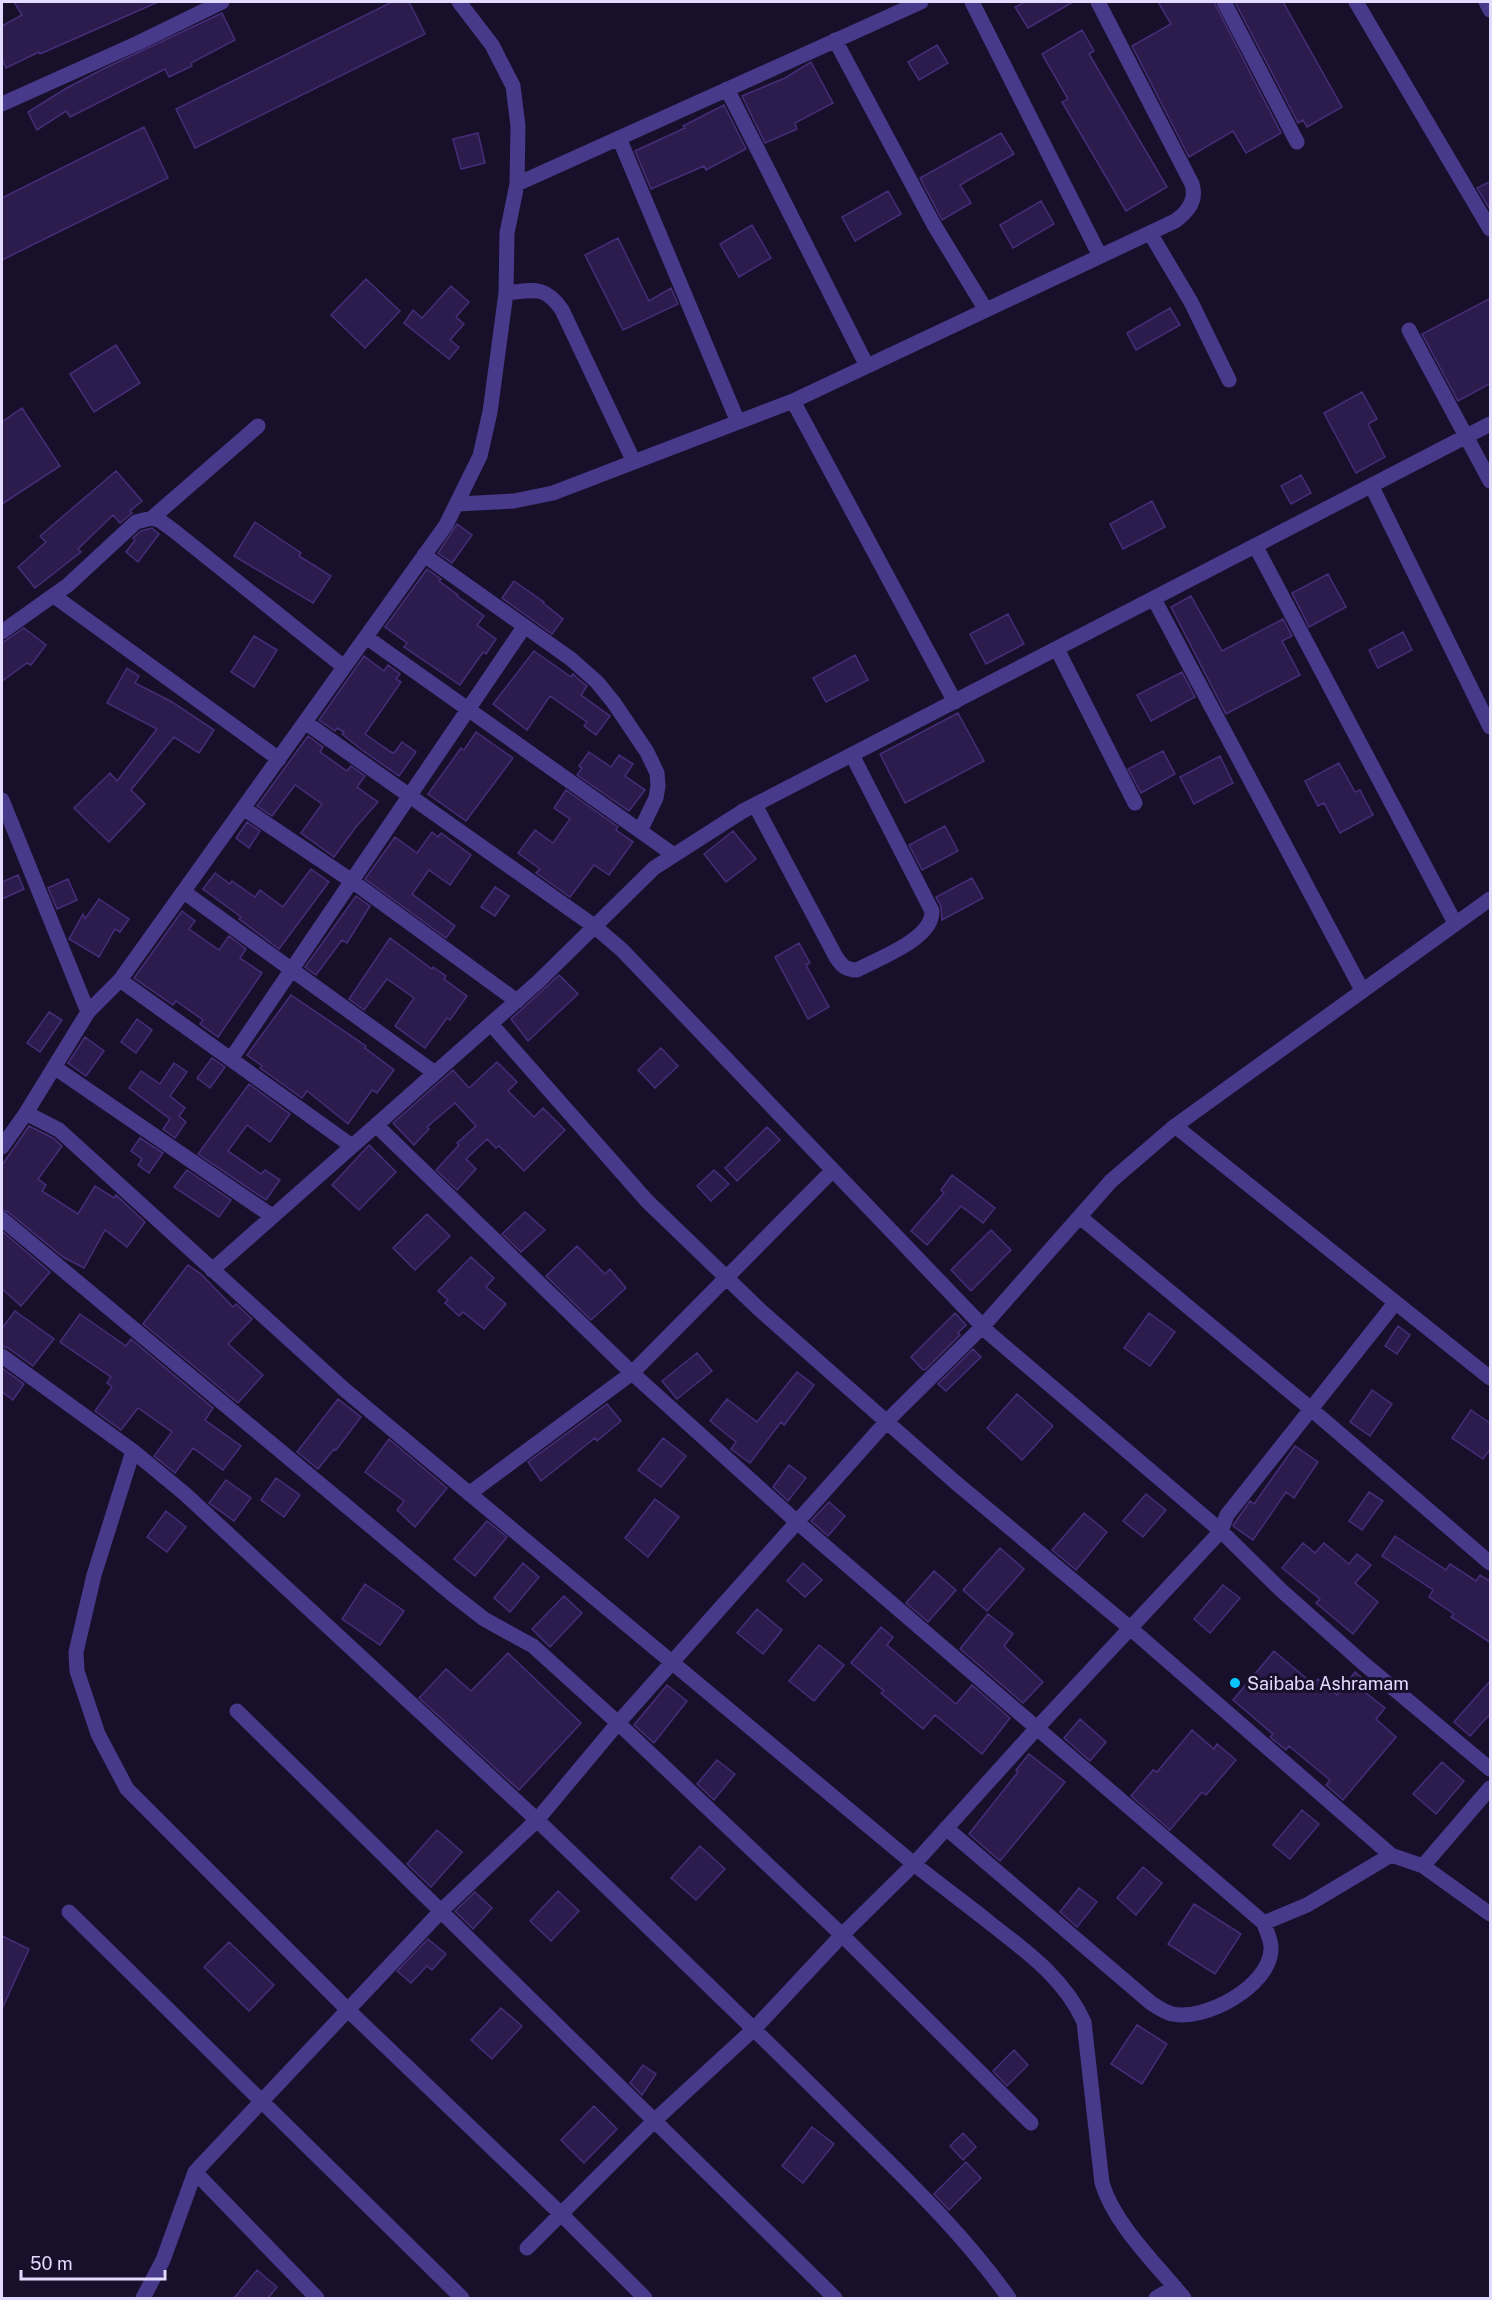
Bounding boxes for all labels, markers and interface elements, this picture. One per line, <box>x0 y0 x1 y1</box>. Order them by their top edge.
place label: Saibaba Ashramam <box>1247 1673 1409 1694</box>
marker: Saibaba Ashramam <box>1228 1676 1242 1690</box>
scale bar <box>21 2243 165 2281</box>
text: 50 m <box>30 2253 73 2274</box>

